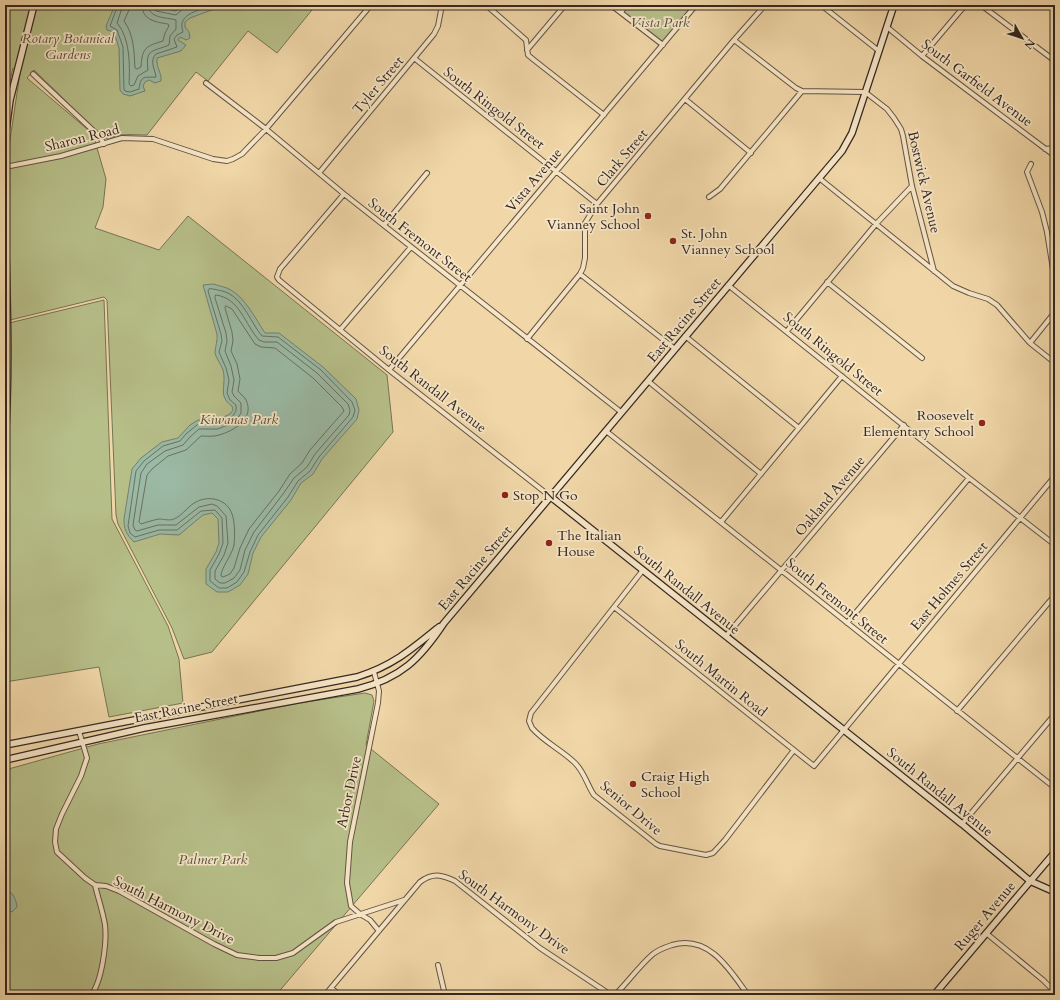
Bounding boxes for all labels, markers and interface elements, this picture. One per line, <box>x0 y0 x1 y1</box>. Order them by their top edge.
park label: Vista Park <box>630 13 690 32</box>
north arrow <box>1002 18 1042 58</box>
park label: Rotary Botanical Gardens <box>22 29 116 64</box>
street label: South Garfield Avenue <box>917 35 1037 131</box>
text: N <box>1020 36 1038 53</box>
street label: Tyler Street <box>348 52 408 118</box>
street label: South Ringold Street <box>439 62 549 154</box>
street label: Sharon Road <box>43 119 122 156</box>
street label: Clark Street <box>592 125 652 191</box>
street label: Bostwick Avenue <box>903 129 945 235</box>
street label: Vista Avenue <box>501 144 567 216</box>
street label: South Fremont Street <box>364 193 476 287</box>
place label: Saint John Vianney School <box>547 199 640 234</box>
marker: Saint John Vianney School <box>643 211 653 221</box>
place label: St. John Vianney School <box>681 224 775 259</box>
marker: St. John Vianney School <box>668 236 678 246</box>
street label: East Racine Street <box>643 273 726 366</box>
street label: South Ringold Street <box>779 308 887 401</box>
street label: South Randall Avenue <box>375 341 491 437</box>
place label: Roosevelt Elementary School <box>863 406 975 441</box>
park label: Kiwanas Park <box>200 410 278 429</box>
marker: Roosevelt Elementary School <box>977 418 987 428</box>
street label: Oakland Avenue <box>791 452 869 540</box>
place label: Stop N Go <box>513 486 578 505</box>
marker: Stop N Go <box>500 490 510 500</box>
street label: East Racine Street <box>434 521 517 614</box>
place label: The Italian House <box>557 526 622 561</box>
street label: East Holmes Street <box>906 537 992 635</box>
marker: The Italian House <box>544 538 554 548</box>
street label: South Randall Avenue <box>630 541 744 639</box>
street label: South Fremont Street <box>782 554 893 649</box>
street label: South Martin Road <box>671 635 771 721</box>
street label: East Racine Street <box>132 689 240 727</box>
street label: South Randall Avenue <box>883 743 997 841</box>
street label: Arbor Drive <box>332 754 366 830</box>
place label: Craig High School <box>641 767 710 802</box>
street label: Senior Drive <box>596 776 666 840</box>
marker: Craig High School <box>628 779 638 789</box>
park label: Palmer Park <box>179 850 248 869</box>
street label: South Harmony Drive <box>454 865 574 959</box>
street label: South Harmony Drive <box>110 871 238 949</box>
street label: Ruger Avenue <box>950 877 1020 955</box>

